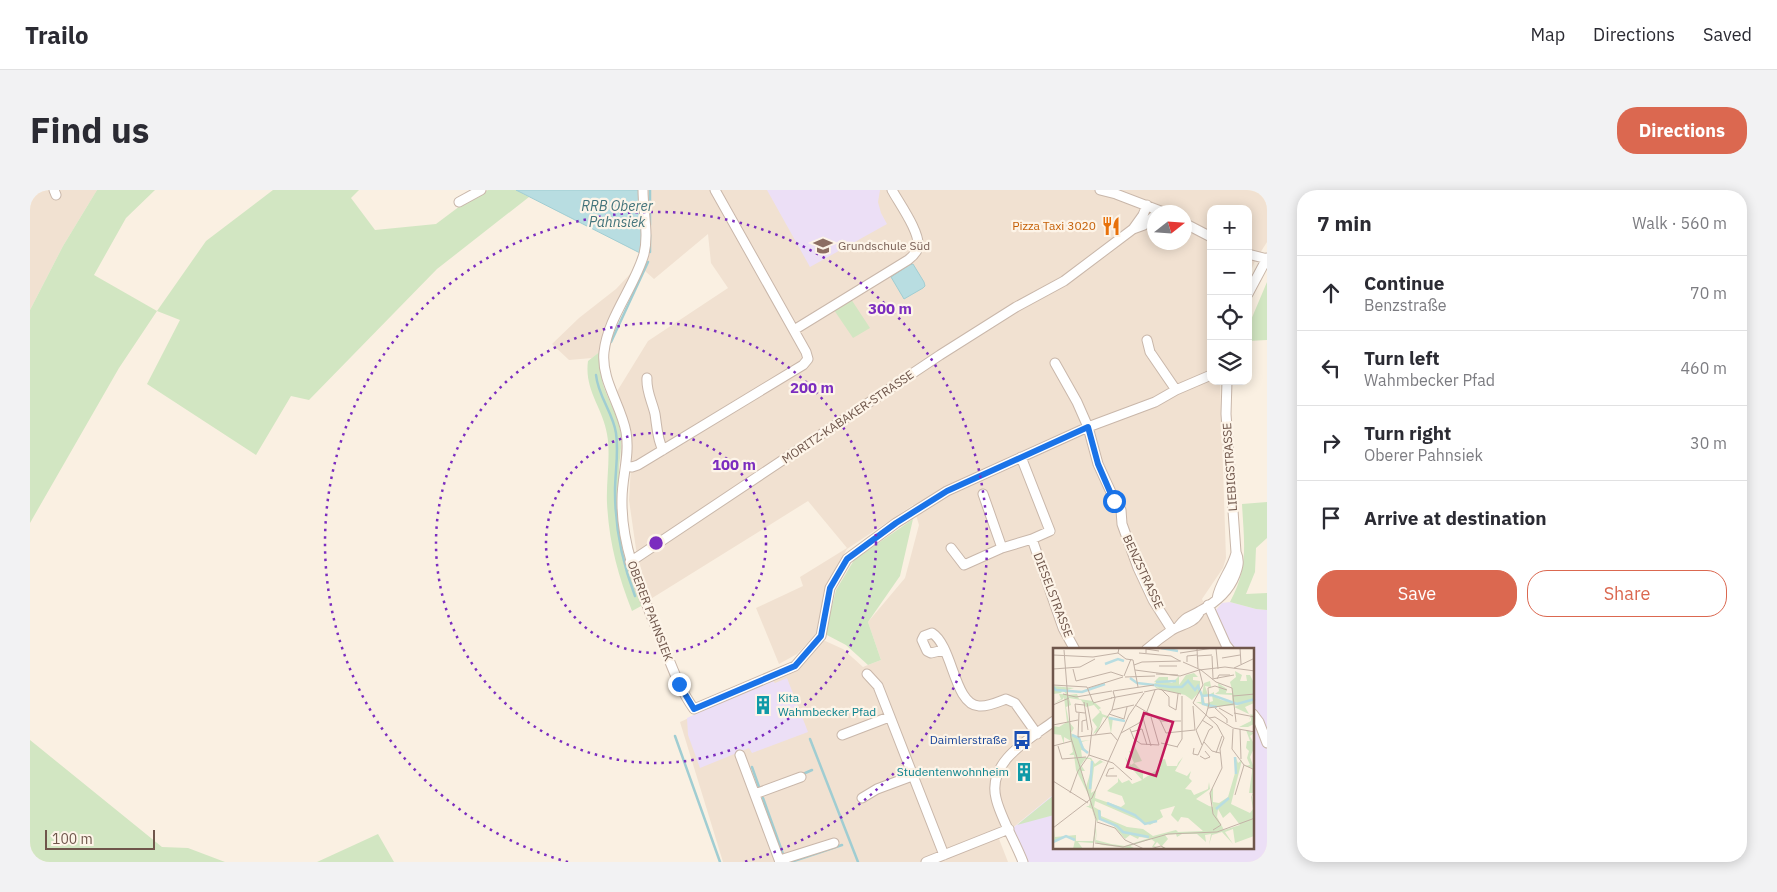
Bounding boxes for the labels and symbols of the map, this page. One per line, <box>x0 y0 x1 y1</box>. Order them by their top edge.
water label: RRB Oberer Pahnsiek <box>581 197 654 231</box>
north arrow <box>1147 205 1192 250</box>
restaurant icon: Pizza Taxi 3020 <box>1100 215 1122 237</box>
place label: Pizza Taxi 3020 <box>1012 218 1096 233</box>
school or university icon: Grundschule Süd <box>812 235 834 257</box>
place label: Grundschule Süd <box>838 238 930 253</box>
text: 300 m <box>868 299 912 318</box>
street label: MORITZ-KABAKER-STRASSE <box>779 367 917 466</box>
text: 200 m <box>790 378 834 397</box>
street label: LIEBIGSTRASSE <box>1219 422 1240 512</box>
text: 100 m <box>712 455 756 474</box>
route start <box>1103 490 1126 513</box>
street label: BENZSTRASSE <box>1120 532 1167 611</box>
centre of rings <box>647 534 665 552</box>
street label: DIESELSTRASSE <box>1030 550 1077 639</box>
street label: OBERER PAHNSIEK <box>624 559 677 663</box>
inset map <box>1053 648 1254 850</box>
route end <box>668 673 691 696</box>
place label: Kita Wahmbecker Pfad <box>778 690 876 719</box>
building icon: Kita Wahmbecker Pfad <box>752 694 774 716</box>
bus stop icon: Daimlerstraße <box>1011 729 1033 751</box>
place label: Daimlerstraße <box>930 732 1007 747</box>
building icon: Studentenwohnheim <box>1013 761 1035 783</box>
place label: Studentenwohnheim <box>897 764 1009 779</box>
scale bar <box>45 827 155 850</box>

